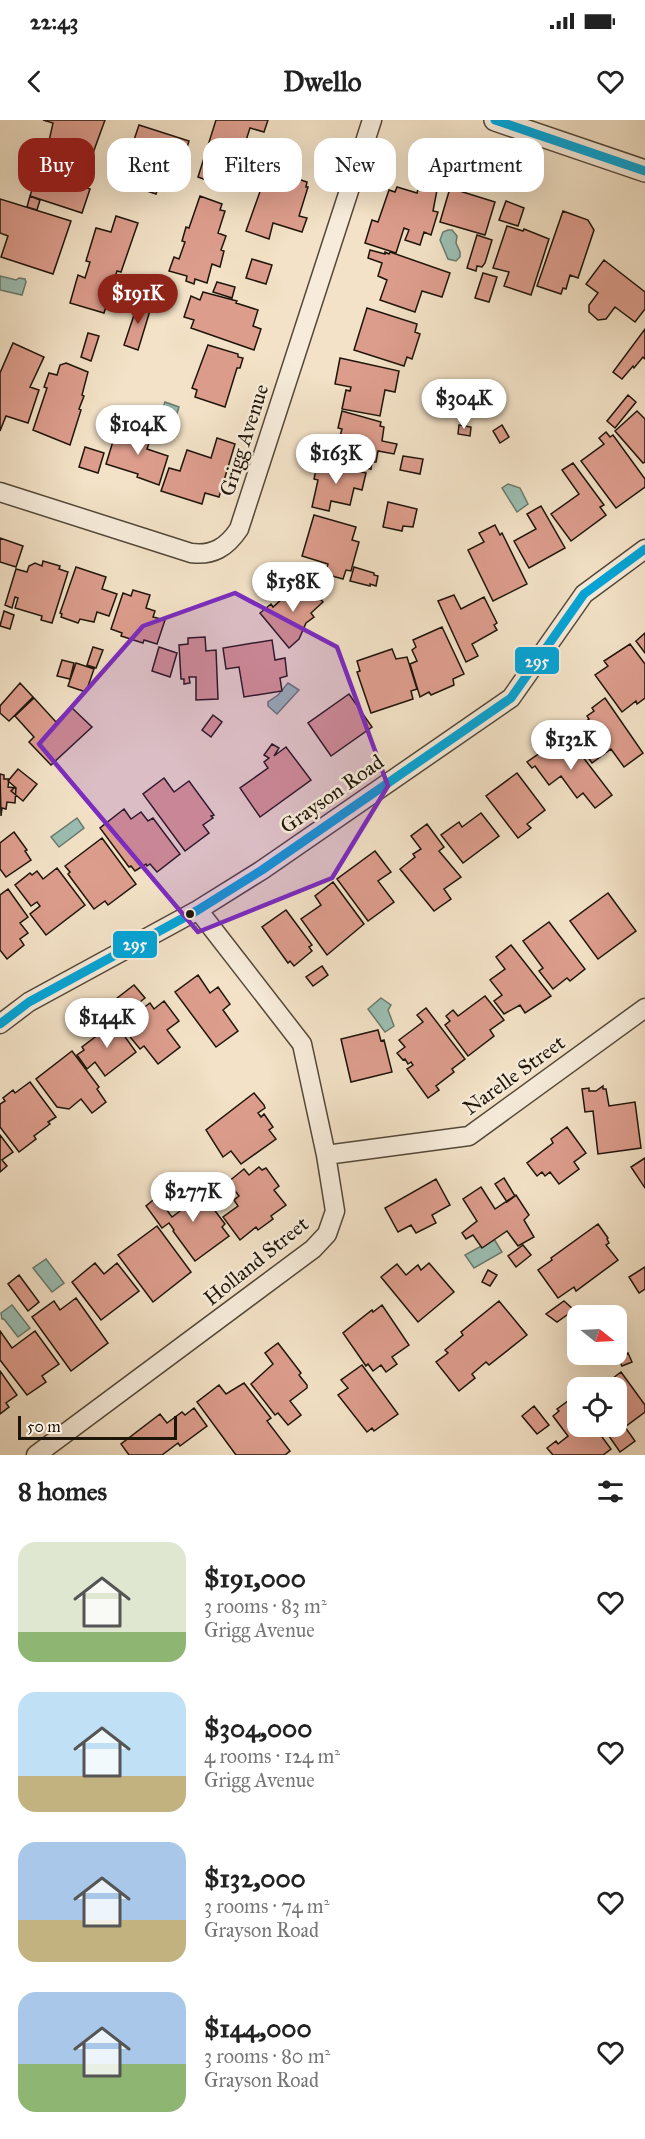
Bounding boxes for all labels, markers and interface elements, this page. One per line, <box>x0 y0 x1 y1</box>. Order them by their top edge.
text: 22:43 <box>30 8 78 35</box>
icon: back <box>18 65 51 98</box>
text: Dwello <box>283 65 362 98</box>
icon: heart <box>594 65 627 98</box>
chip: Buy <box>18 138 95 192</box>
chip: Rent <box>107 138 191 192</box>
chip: Filters <box>203 138 302 192</box>
chip: New <box>314 138 396 192</box>
chip: Apartment <box>408 138 544 192</box>
pin: $191K <box>96 274 180 325</box>
text: $191K <box>112 281 164 305</box>
pin: $304K <box>422 379 506 430</box>
street label: Grigg Avenue <box>214 381 274 499</box>
text: $304K <box>436 386 492 410</box>
pin: $104K <box>96 405 180 456</box>
text: $104K <box>110 412 166 436</box>
pin: $163K <box>294 434 378 485</box>
text: $163K <box>310 441 362 465</box>
pin: $158K <box>251 562 335 613</box>
text: $158K <box>266 569 320 593</box>
line badge: 295 <box>514 646 560 675</box>
text: 295 <box>525 652 550 672</box>
pin: $132K <box>529 720 613 771</box>
text: $132K <box>545 727 597 751</box>
street label: Grayson Road <box>275 748 389 839</box>
unlabelled marker <box>184 908 196 920</box>
line badge: 295 <box>112 930 158 959</box>
text: 295 <box>123 935 148 955</box>
pin: $144K <box>65 998 149 1049</box>
text: $144K <box>79 1005 135 1029</box>
street label: Narelle Street <box>458 1029 570 1121</box>
pin: $277K <box>151 1172 235 1223</box>
text: $277K <box>165 1179 221 1203</box>
street label: Holland Street <box>198 1210 314 1311</box>
north arrow <box>567 1305 627 1365</box>
map controls <box>567 1305 627 1437</box>
button: locate <box>567 1377 627 1437</box>
scale bar <box>18 1413 177 1440</box>
text: 50 m <box>27 1417 61 1436</box>
text: 8 homes <box>18 1475 107 1507</box>
icon: filters <box>594 1475 627 1508</box>
text: $191,000 <box>204 1562 306 1594</box>
icon: home <box>66 1566 138 1638</box>
icon: heart <box>594 1586 627 1619</box>
text: 3 rooms · 83 m² <box>204 1594 327 1618</box>
text: Grigg Avenue <box>204 1618 315 1642</box>
text: $304,000 <box>204 1712 312 1744</box>
icon: home <box>66 1716 138 1788</box>
icon: heart <box>594 1736 627 1769</box>
text: 4 rooms · 124 m² <box>204 1744 340 1768</box>
text: Grigg Avenue <box>204 1768 315 1792</box>
text: $132,000 <box>204 1862 306 1894</box>
icon: home <box>66 1866 138 1938</box>
icon: heart <box>594 1886 627 1919</box>
text: 3 rooms · 74 m² <box>204 1894 329 1918</box>
text: Grayson Road <box>204 1918 319 1942</box>
text: $144,000 <box>204 2012 312 2044</box>
icon: home <box>66 2016 138 2088</box>
icon: heart <box>594 2036 627 2069</box>
text: 3 rooms · 80 m² <box>204 2044 330 2068</box>
text: Grayson Road <box>204 2068 319 2092</box>

